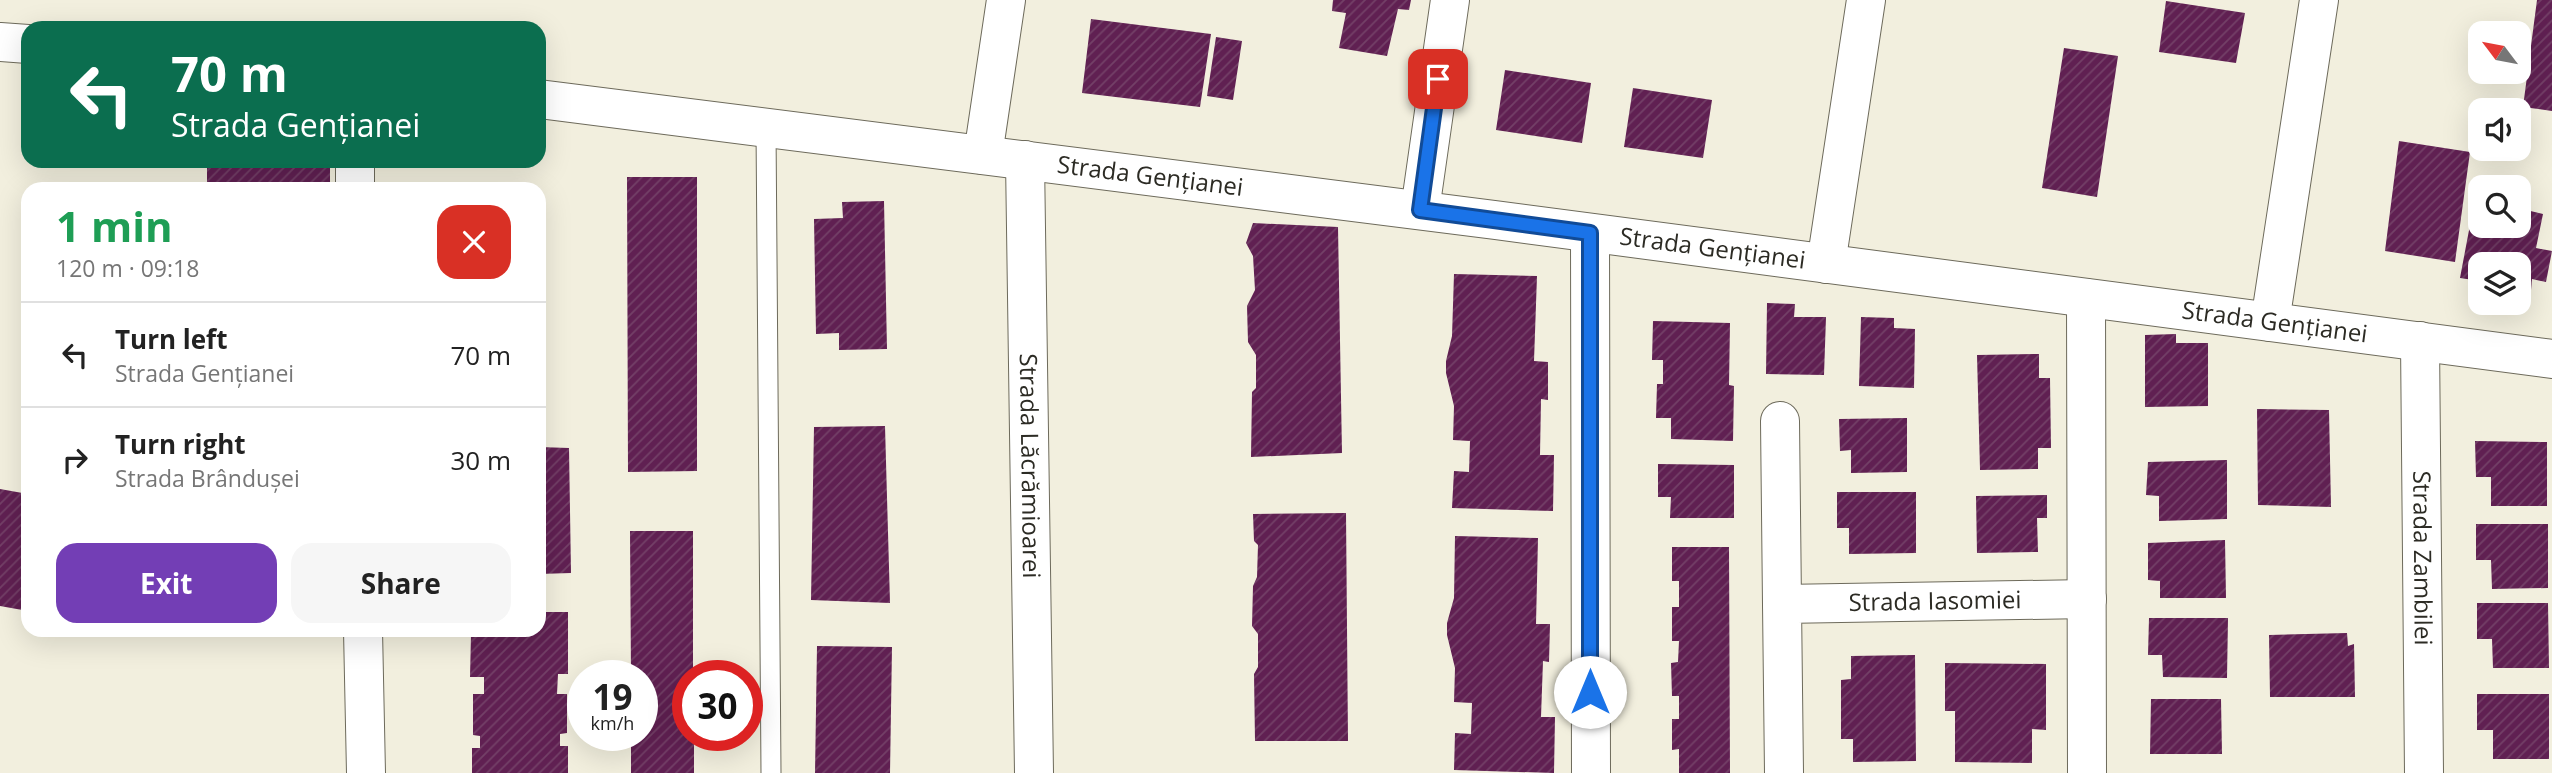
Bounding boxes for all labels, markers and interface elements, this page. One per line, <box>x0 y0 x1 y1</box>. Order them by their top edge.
north arrow <box>2468 21 2530 84</box>
map controls <box>2468 21 2531 315</box>
text: 70 m <box>171 40 288 106</box>
icon: left <box>56 49 147 140</box>
pin <box>1408 49 1468 109</box>
icon: arrive <box>1419 60 1457 98</box>
button: sound <box>2468 98 2531 161</box>
text: Strada Gențianei <box>171 103 420 146</box>
street label: Strada Gențianei <box>1055 147 1245 203</box>
button: search <box>2468 175 2531 238</box>
text: 1 min <box>56 197 173 254</box>
button: close <box>437 205 511 279</box>
street label: Strada Gențianei <box>1618 219 1808 276</box>
text: 120 m · 09:18 <box>56 252 199 284</box>
button: layers <box>2468 252 2531 315</box>
street label: Strada Gențianei <box>2180 292 2370 350</box>
text: Turn left <box>115 321 227 357</box>
icon: left <box>56 336 94 374</box>
text: 70 m <box>450 337 511 373</box>
street label: Strada Lăcrămioarei <box>1013 353 1049 579</box>
text: Strada Gențianei <box>115 357 294 389</box>
text: Turn right <box>115 426 246 462</box>
icon: right <box>56 441 94 479</box>
text: 30 m <box>450 442 511 478</box>
text: Strada Brândușei <box>115 462 300 494</box>
street label: Strada Zambilei <box>2406 470 2441 646</box>
button: Exit <box>56 543 277 623</box>
button: Share <box>291 543 511 623</box>
street label: Strada Iasomiei <box>1848 582 2022 618</box>
position arrow <box>1553 655 1627 729</box>
speed limit sign: 30 <box>672 660 763 751</box>
text: 19 <box>592 673 633 720</box>
text: km/h <box>591 711 634 735</box>

